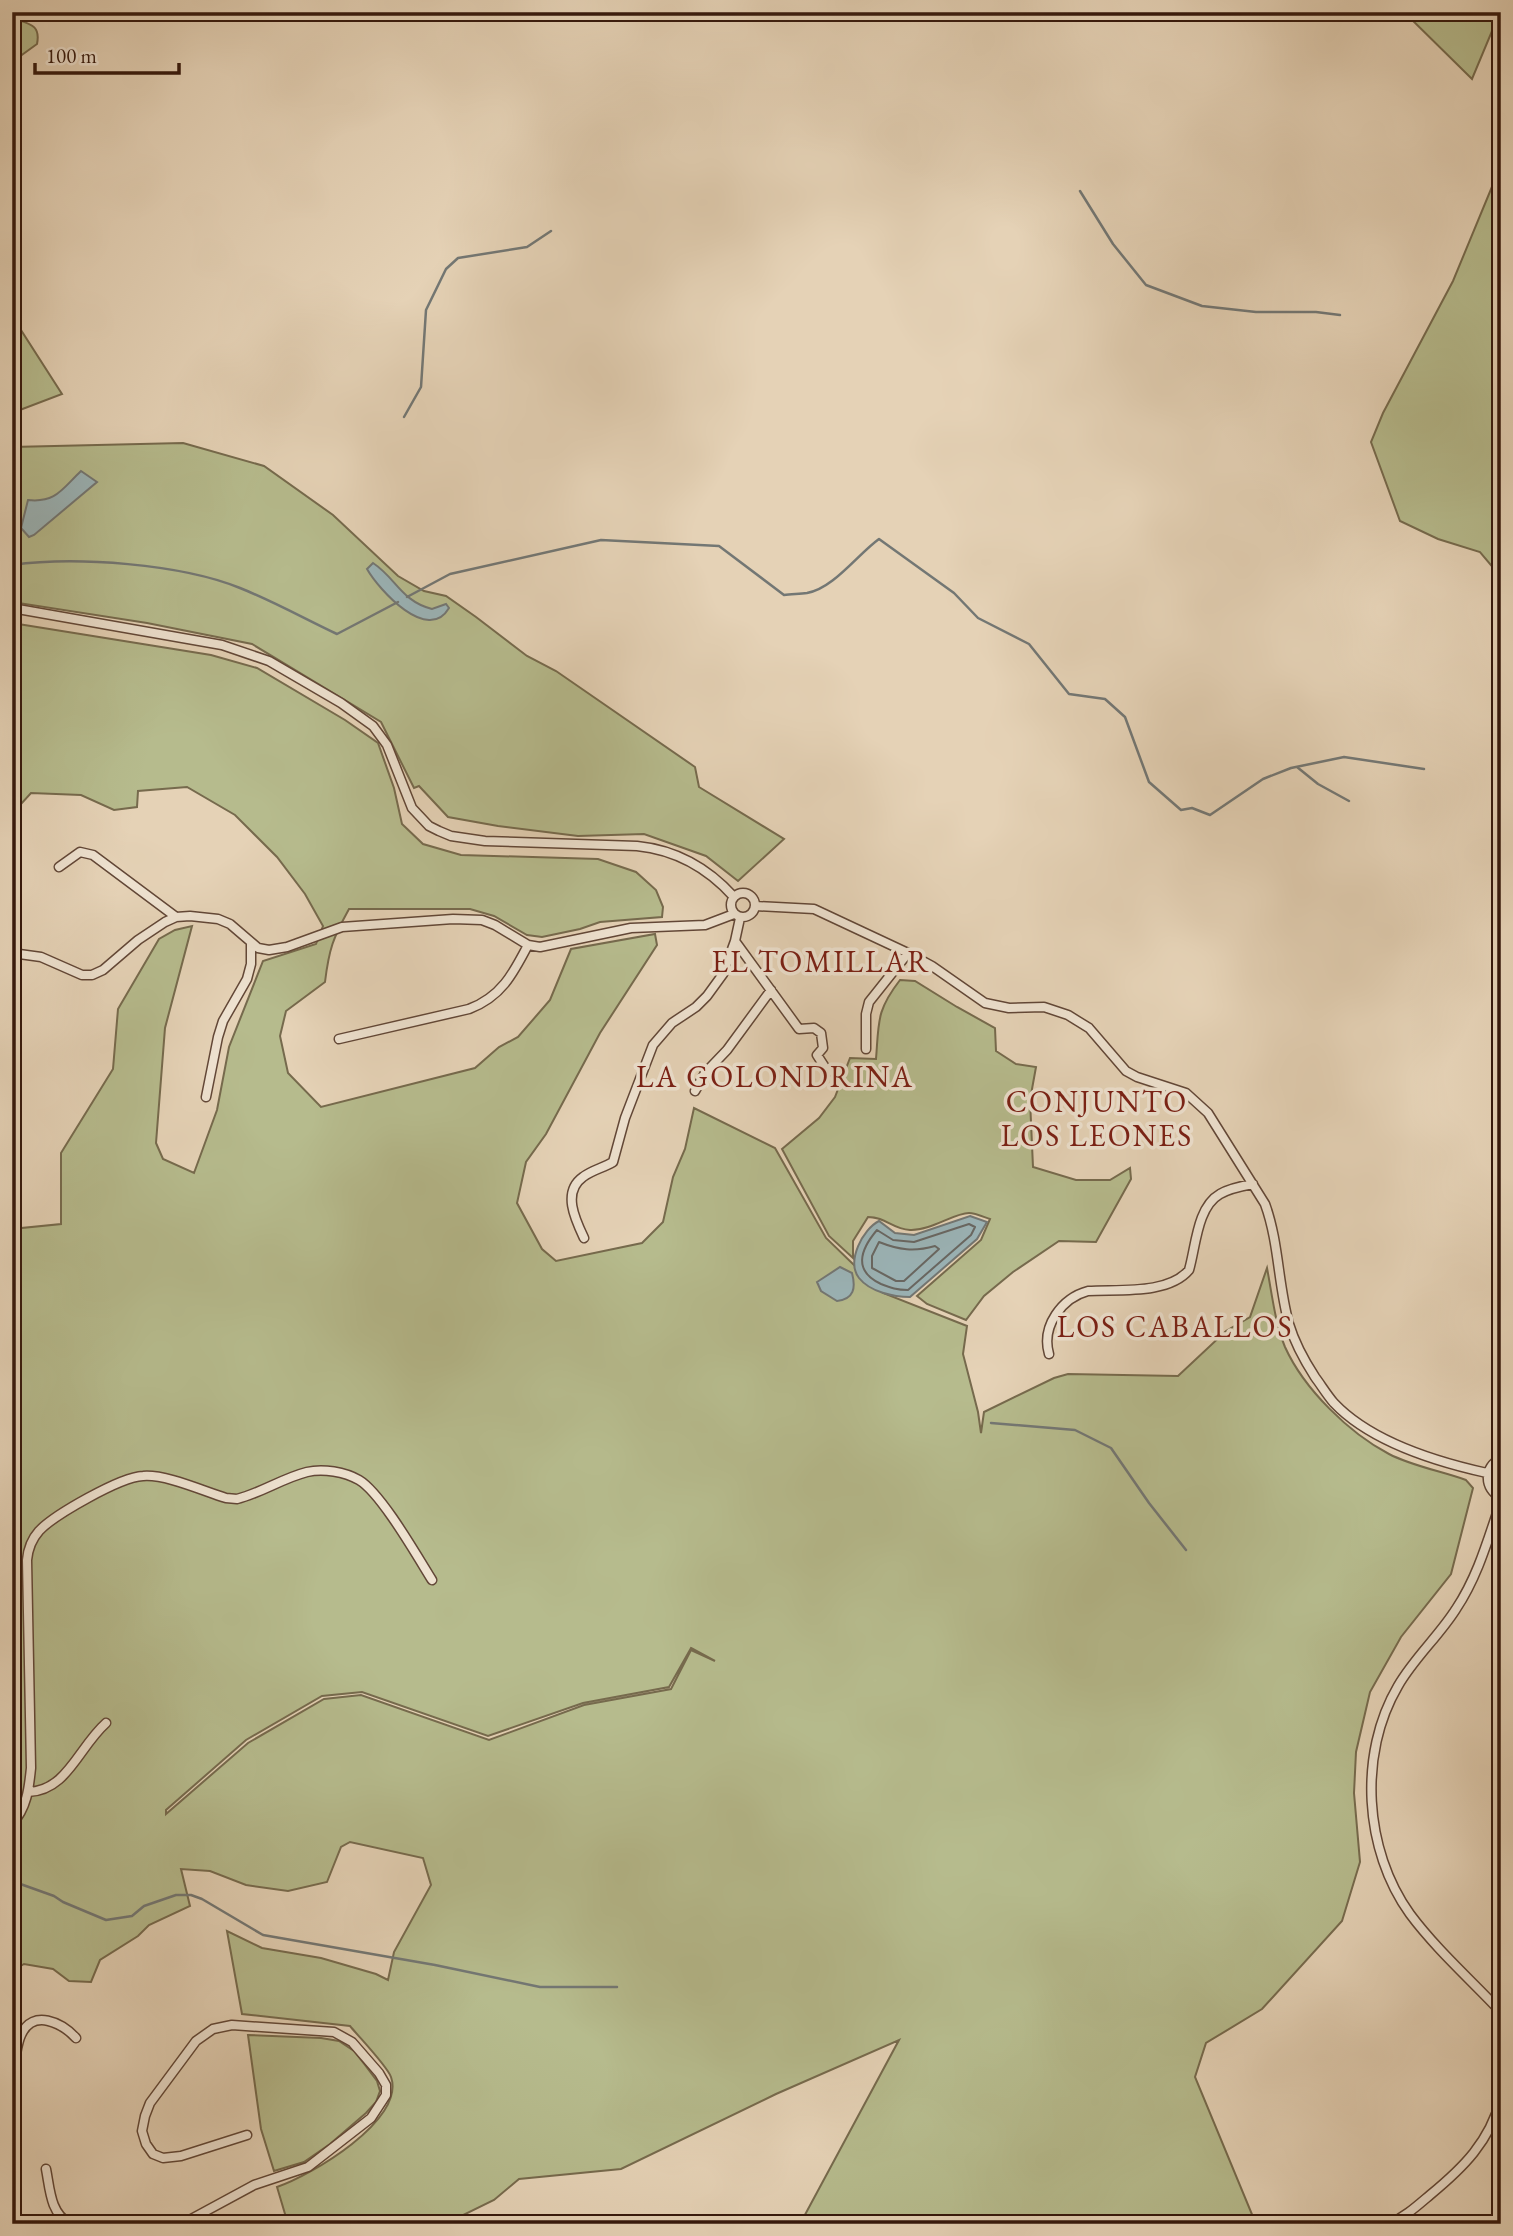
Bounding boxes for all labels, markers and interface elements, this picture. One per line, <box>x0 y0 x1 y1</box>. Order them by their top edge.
scale bar <box>35 32 178 76</box>
text: 100 m <box>46 42 97 69</box>
district label: EL TOMILLAR <box>711 942 931 981</box>
district label: LA GOLONDRINA <box>636 1057 914 1096</box>
district label: CONJUNTO LOS LEONES <box>1001 1082 1193 1155</box>
district label: LOS CABALLOS <box>1057 1307 1293 1346</box>

